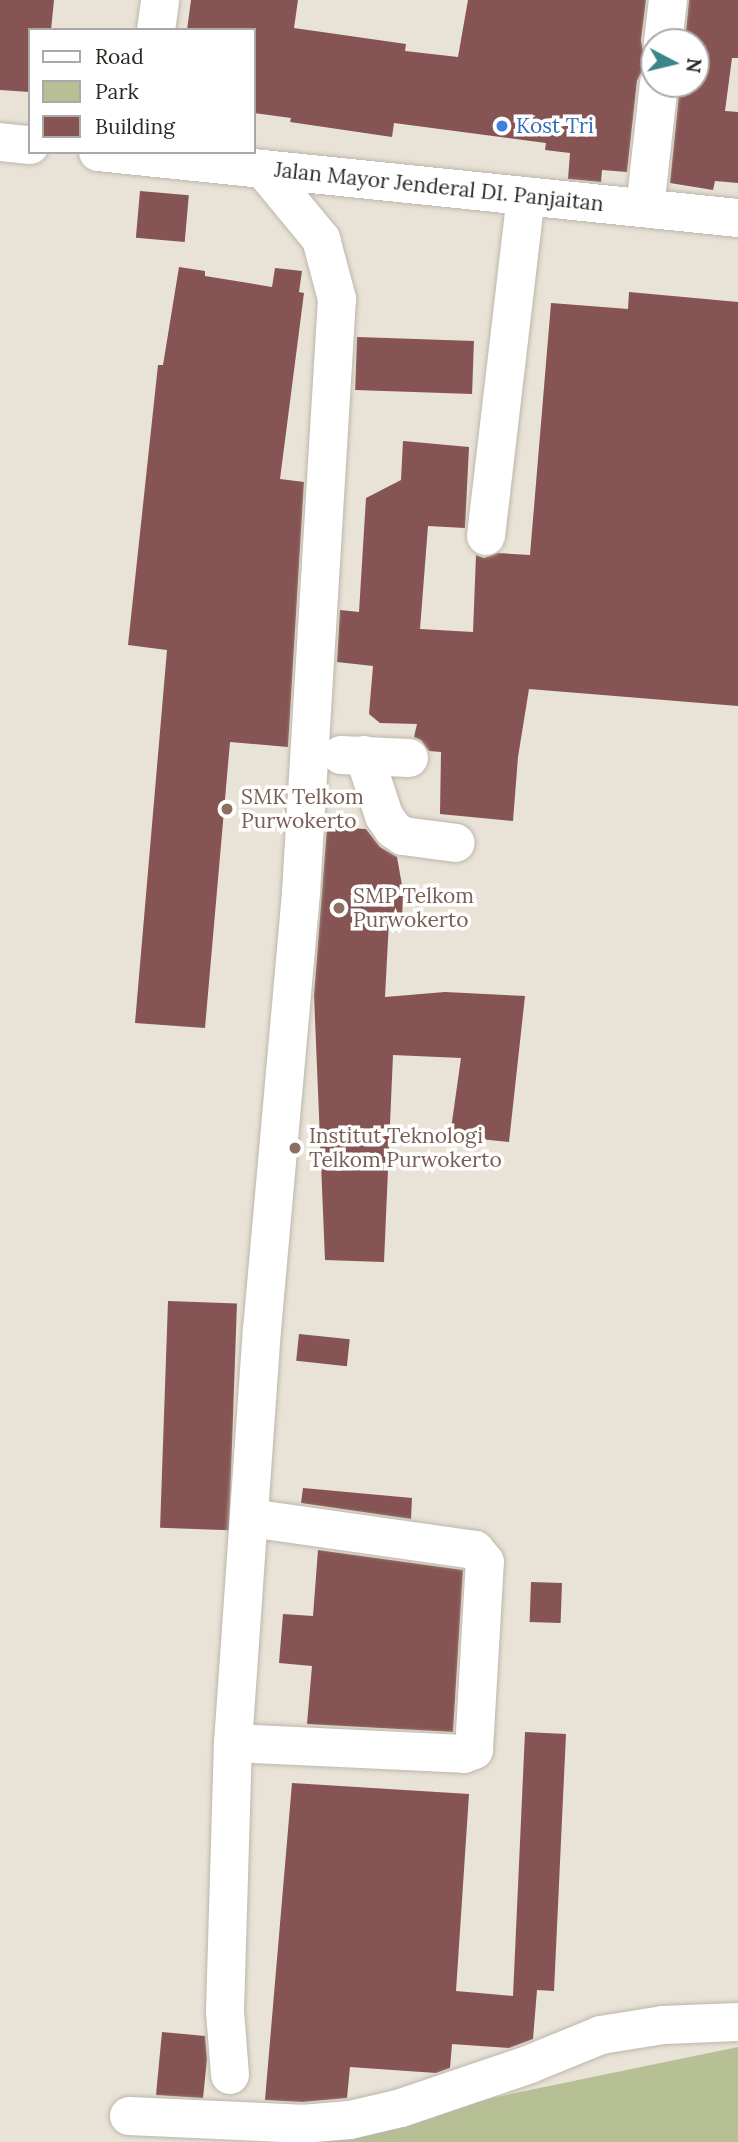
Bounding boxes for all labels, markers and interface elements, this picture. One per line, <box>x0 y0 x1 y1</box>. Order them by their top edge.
legend <box>28 28 256 154</box>
north arrow <box>640 28 710 98</box>
text: Road <box>95 43 144 70</box>
text: N <box>681 57 707 74</box>
text: Park <box>95 78 139 105</box>
text: Building <box>95 113 175 140</box>
place label: Kost Tri <box>516 113 594 139</box>
marker: Kost Tri <box>494 118 510 134</box>
street label: Jalan Mayor Jenderal DI. Panjaitan <box>273 157 605 217</box>
place label: SMK Telkom Purwokerto <box>241 784 364 834</box>
marker: SMK Telkom Purwokerto <box>219 801 235 817</box>
place label: SMP Telkom Purwokerto <box>353 883 474 933</box>
marker: SMP Telkom Purwokerto <box>331 900 347 916</box>
place label: Institut Teknologi Telkom Purwokerto <box>309 1123 502 1173</box>
marker: Institut Teknologi Telkom Purwokerto <box>287 1140 303 1156</box>

